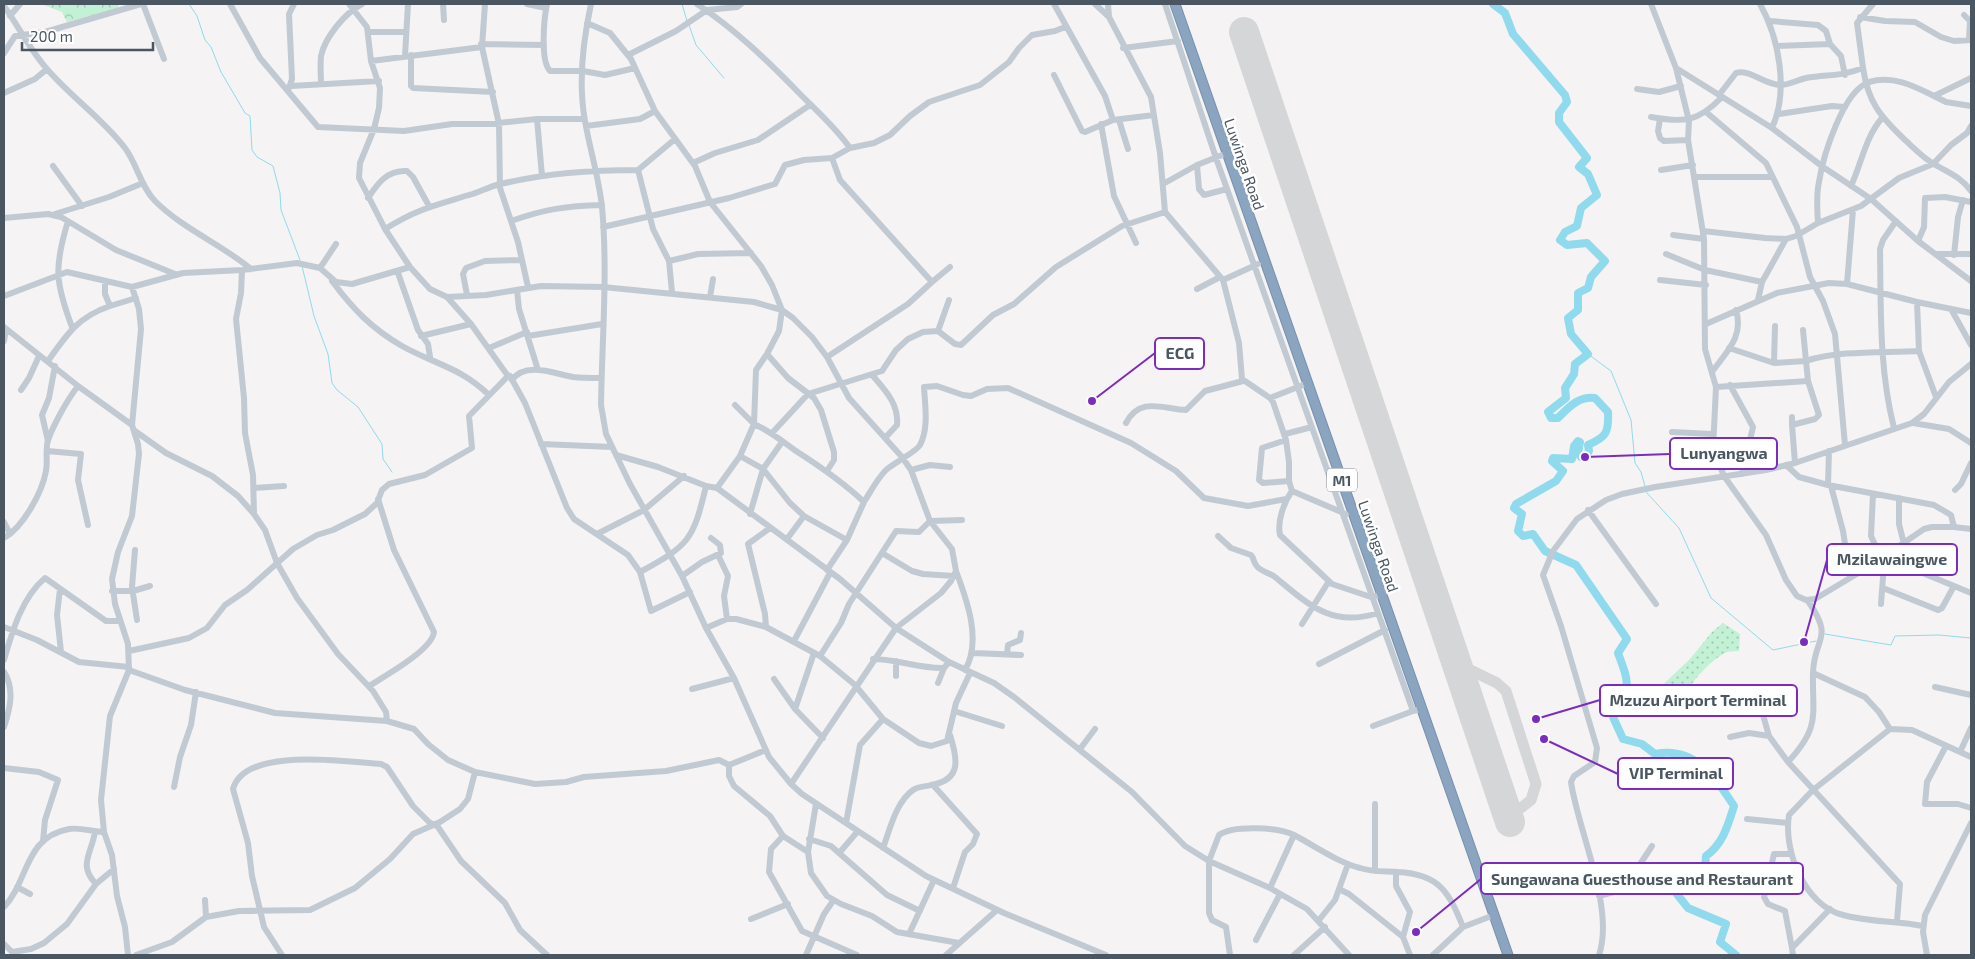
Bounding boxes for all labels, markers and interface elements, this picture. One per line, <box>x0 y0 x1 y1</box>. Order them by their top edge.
scale bar <box>22 20 154 52</box>
text: 200 m <box>30 27 73 45</box>
street label: Luwinga Road <box>1221 116 1269 212</box>
callout: ECG <box>1155 338 1204 369</box>
text: ECG <box>1166 343 1194 362</box>
callout: Lunyangwa <box>1670 438 1777 469</box>
text: Lunyangwa <box>1680 443 1768 463</box>
road number: M1 <box>1327 468 1357 492</box>
street label: Luwinga Road <box>1355 498 1403 594</box>
callout: Mzilawaingwe <box>1827 544 1957 575</box>
text: Mzilawaingwe <box>1837 549 1947 568</box>
callout: Mzuzu Airport Terminal <box>1600 685 1797 716</box>
text: Mzuzu Airport Terminal <box>1609 690 1787 709</box>
callout: VIP Terminal <box>1618 758 1733 789</box>
text: VIP Terminal <box>1629 763 1724 782</box>
callout: Sungawana Guesthouse and Restaurant <box>1481 863 1803 894</box>
text: Sungawana Guesthouse and Restaurant <box>1491 869 1793 888</box>

